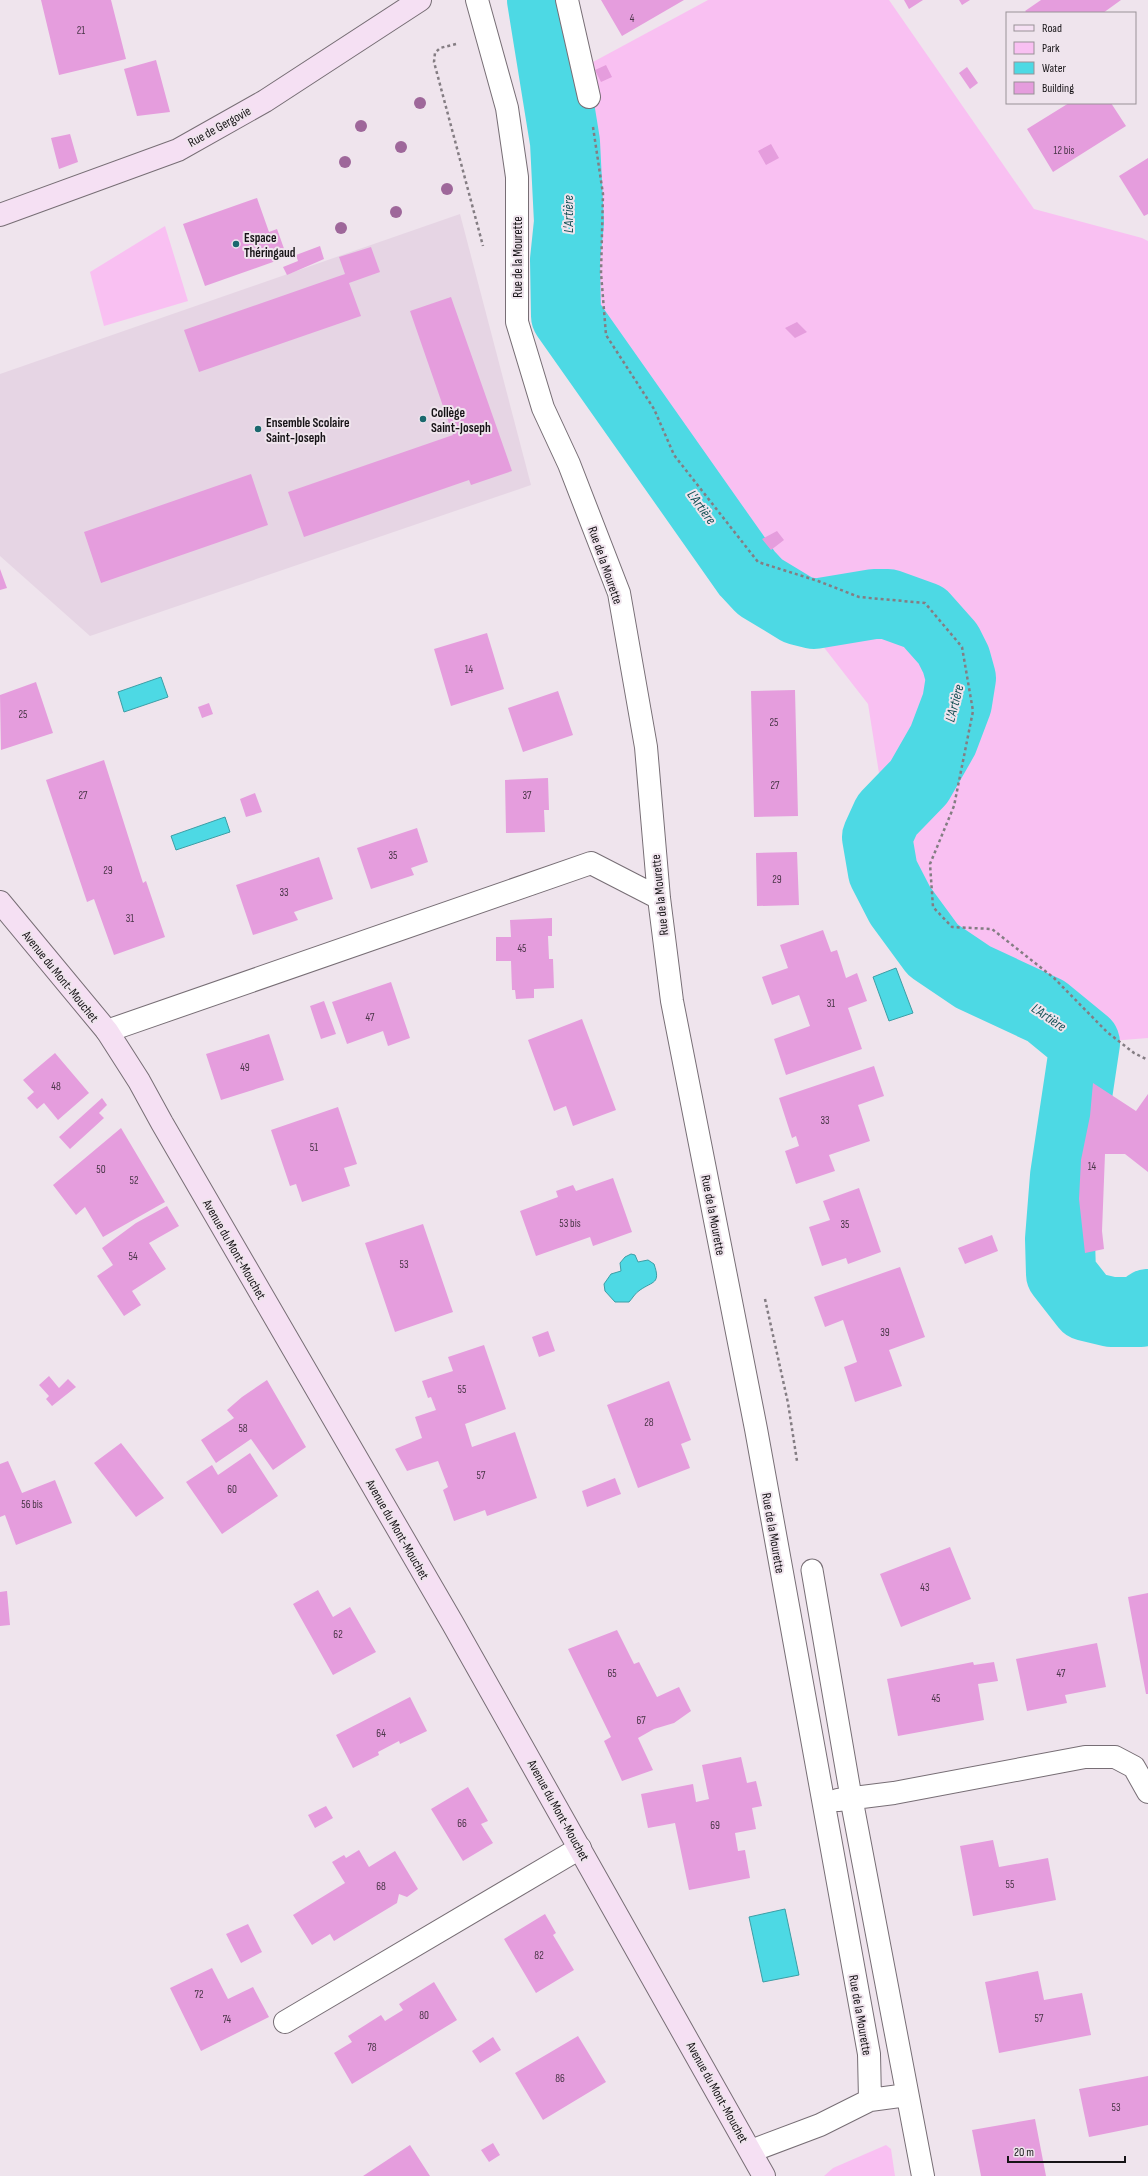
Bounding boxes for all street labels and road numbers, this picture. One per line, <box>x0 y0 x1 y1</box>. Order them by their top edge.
street label: Rue de Gergovie <box>185 103 254 151</box>
street label: Rue de la Mourette <box>510 216 526 298</box>
street label: Rue de la Mourette <box>584 524 626 606</box>
street label: Rue de la Mourette <box>648 854 672 936</box>
street label: Avenue du Mont-Mouchet <box>18 927 102 1026</box>
street label: Rue de la Mourette <box>697 1174 729 1257</box>
street label: Avenue du Mont-Mouchet <box>199 1196 269 1302</box>
street label: Avenue du Mont-Mouchet <box>362 1476 432 1582</box>
street label: Rue de la Mourette <box>758 1492 788 1575</box>
street label: Avenue du Mont-Mouchet <box>523 1756 592 1864</box>
street label: Rue de la Mourette <box>845 1974 875 2057</box>
street label: Avenue du Mont-Mouchet <box>682 2038 751 2146</box>

